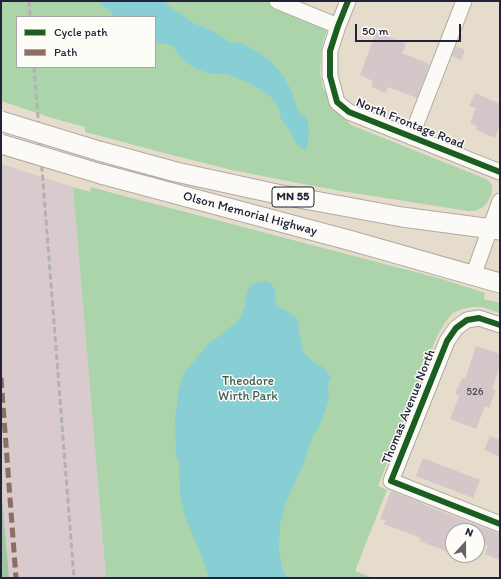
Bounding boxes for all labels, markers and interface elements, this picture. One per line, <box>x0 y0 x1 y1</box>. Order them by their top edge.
legend <box>16 16 156 68</box>
scale bar <box>357 16 463 42</box>
text: 50 m <box>362 24 388 38</box>
text: Cycle path <box>54 25 108 39</box>
text: Path <box>54 45 77 59</box>
street label: North Frontage Road <box>353 95 467 153</box>
road number: MN 55 <box>272 187 314 207</box>
street label: Olson Memorial Highway <box>181 189 319 239</box>
street label: Thomas Avenue North <box>379 347 439 467</box>
park label: Theodore Wirth Park <box>218 374 278 405</box>
house number: 526 <box>466 385 484 399</box>
north arrow <box>445 523 485 563</box>
text: N <box>463 525 475 540</box>

